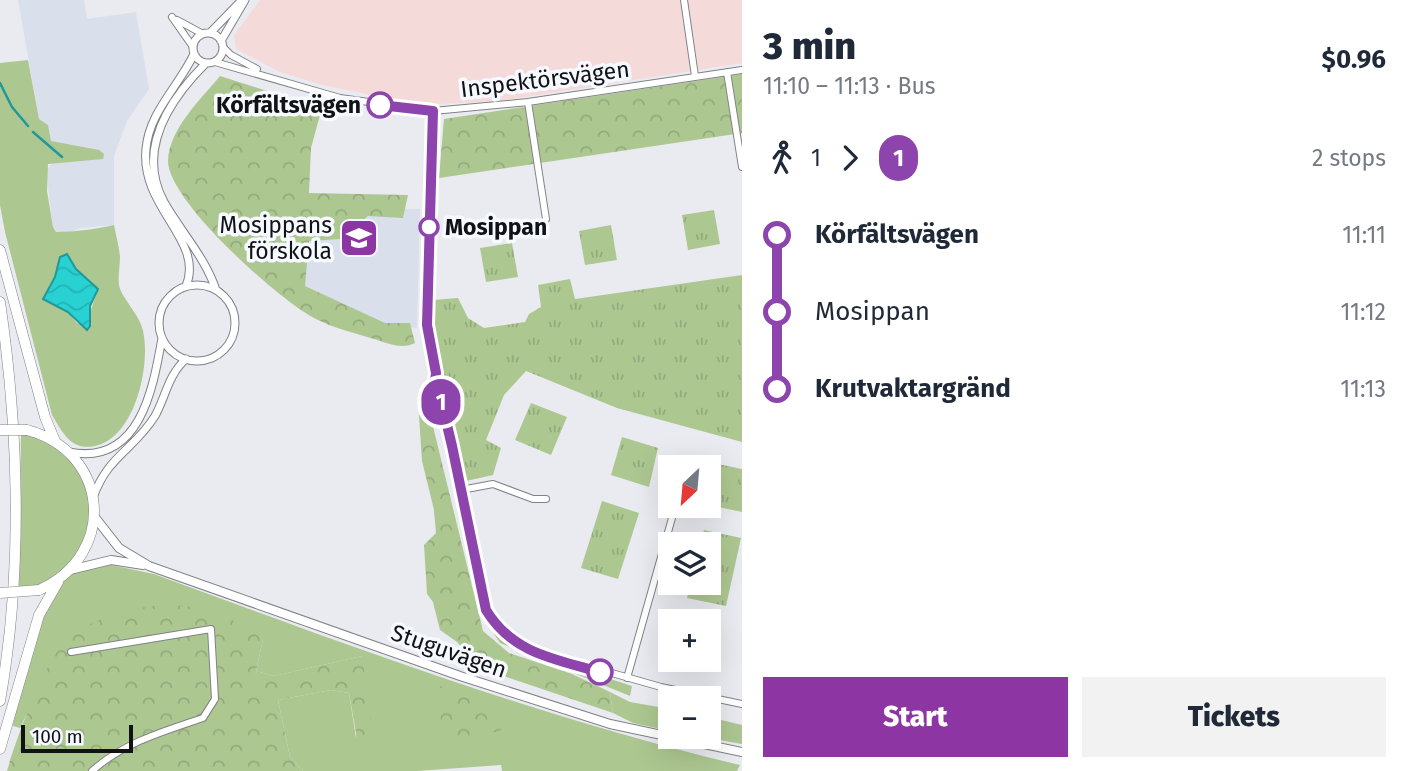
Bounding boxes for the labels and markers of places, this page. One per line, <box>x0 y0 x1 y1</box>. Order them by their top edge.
place label: Körfältsvägen <box>216 91 361 119</box>
marker: Körfältsvägen <box>367 92 393 118</box>
place label: Mosippans förskola <box>220 211 332 265</box>
place label: Mosippan <box>445 213 547 241</box>
school or university icon: Mosippans förskola <box>338 217 380 259</box>
marker: Mosippan <box>419 217 439 237</box>
unlabelled marker <box>587 659 613 685</box>

